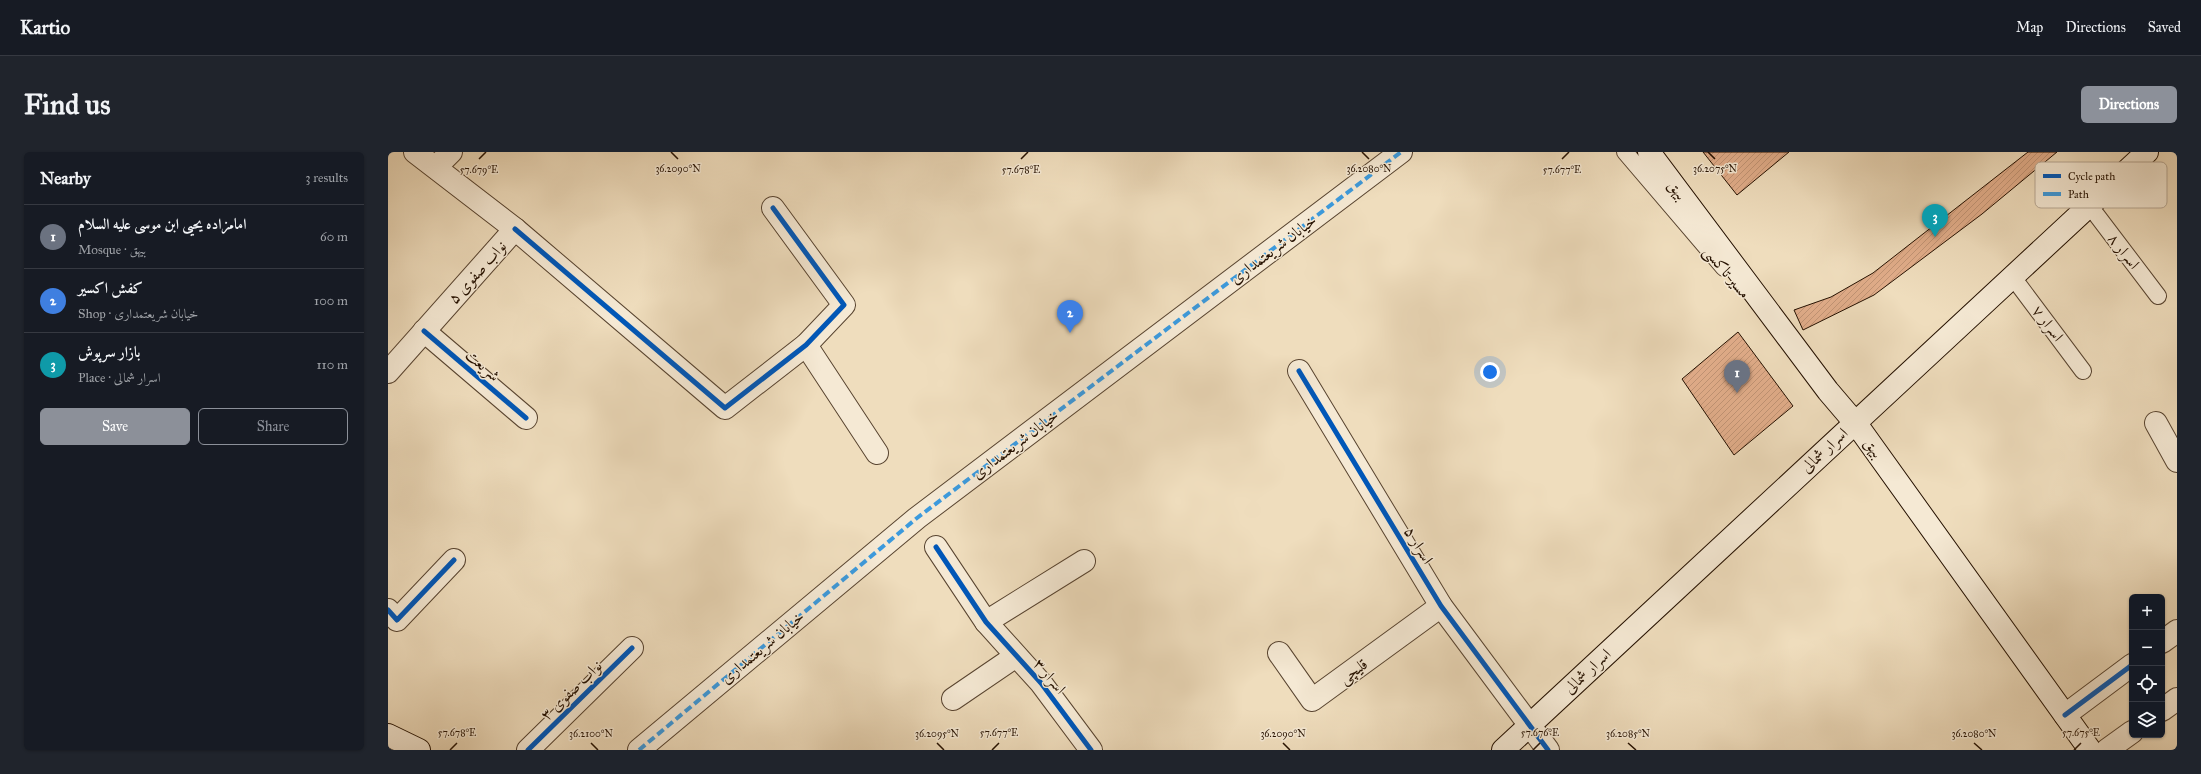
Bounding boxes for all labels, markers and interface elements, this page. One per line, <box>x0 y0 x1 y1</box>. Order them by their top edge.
text: Kartio <box>20 16 70 39</box>
text: Map <box>2016 19 2043 36</box>
text: Directions <box>2065 19 2126 36</box>
text: Saved <box>2148 19 2181 36</box>
button: Directions <box>2081 86 2177 123</box>
text: Find us <box>24 87 110 122</box>
legend <box>2035 162 2167 208</box>
text: 36.2090°N <box>655 163 701 175</box>
text: 36.2080°N <box>1346 163 1392 175</box>
text: 36.2075°N <box>1693 163 1738 175</box>
text: 57.679°E <box>460 164 498 176</box>
text: 57.678°E <box>1002 164 1040 176</box>
text: 57.677°E <box>1543 164 1581 176</box>
text: Nearby <box>40 168 91 189</box>
text: 3 results <box>305 170 348 186</box>
text: Cycle path <box>2068 170 2115 183</box>
street label: بیهق <box>1663 176 1692 205</box>
text: Path <box>2068 188 2089 201</box>
pin: 3 <box>1922 204 1948 237</box>
street label: خیابان شریعتمداری <box>1226 210 1321 289</box>
text: امامزاده یحیی ابن موسی علیه السلام <box>78 215 246 233</box>
text: 1 <box>50 229 56 245</box>
text: 60 m <box>320 229 348 245</box>
street label: اسرار ۸ <box>2103 229 2144 273</box>
street label: نواب صفوی ۵ <box>444 237 511 308</box>
text: Mosque · بیهق <box>78 242 147 258</box>
street label: مسیر تاکسی <box>1698 242 1754 303</box>
text: کفش اکسیر <box>78 279 143 297</box>
text: 2 <box>50 293 56 309</box>
text: 100 m <box>314 293 348 309</box>
pin: 2 <box>1057 300 1083 333</box>
street label: اسرار ۷ <box>2027 301 2068 345</box>
text: Shop · خیابان شریعتمداری <box>78 306 198 322</box>
text: بازار سرپوش <box>78 343 140 361</box>
street label: شریعت <box>461 345 504 386</box>
text: 3 <box>50 357 56 373</box>
text: 110 m <box>316 357 348 373</box>
pin: 1 <box>1724 360 1750 393</box>
your location <box>1480 362 1500 382</box>
text: Place · اسرار شمالی <box>78 370 160 386</box>
street label: خیابان شریعتمداری <box>968 405 1063 484</box>
button: Save <box>40 408 190 445</box>
button: Share <box>198 408 348 445</box>
street label: اسرار شمالی <box>1797 423 1852 477</box>
street label: بیهق <box>1859 434 1888 463</box>
street label: اسرار ۵ <box>1400 523 1438 568</box>
map controls <box>2129 594 2165 738</box>
button: + <box>2129 594 2165 630</box>
street label: خیابان شریعتمداری <box>716 606 808 688</box>
button: − <box>2129 630 2165 666</box>
street label: اسرار شمالی <box>1560 644 1615 698</box>
street label: اسرار ۳ <box>1029 654 1070 698</box>
street label: قلیچی <box>1335 654 1372 689</box>
street label: نواب صفوی ۳ <box>536 656 606 725</box>
button: locate <box>2129 666 2165 702</box>
button: layers <box>2129 702 2165 738</box>
text: 57.678°E <box>438 727 476 739</box>
text: 57.677°E <box>980 727 1018 739</box>
text: 57.676°E <box>1521 727 1559 739</box>
text: 57.675°E <box>2062 727 2100 739</box>
text: 36.2100°N <box>569 728 613 740</box>
text: 36.2095°N <box>915 728 960 740</box>
text: 36.2090°N <box>1260 728 1306 740</box>
text: 36.2085°N <box>1606 728 1651 740</box>
text: 36.2080°N <box>1951 728 1997 740</box>

